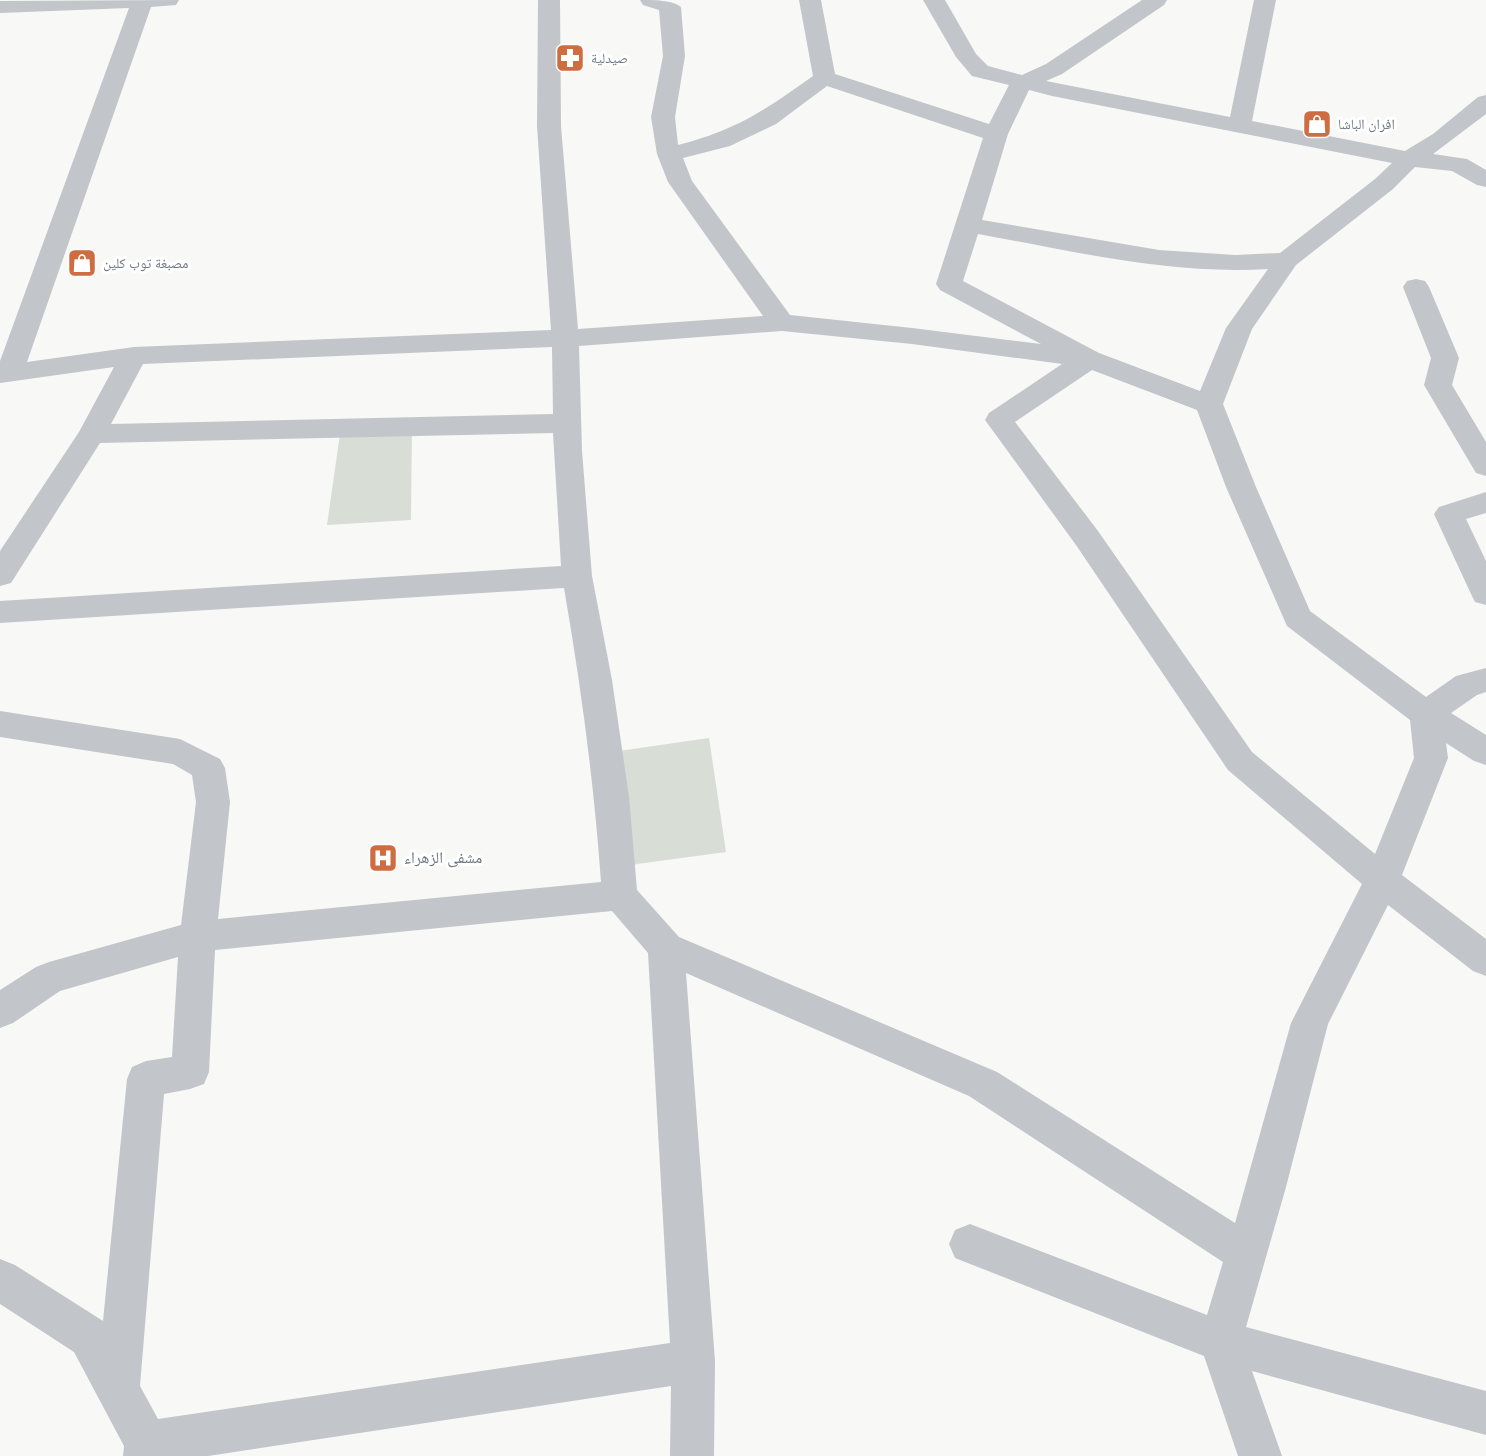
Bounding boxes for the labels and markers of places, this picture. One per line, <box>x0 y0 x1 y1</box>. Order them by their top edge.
pharmacy icon: صيدلية <box>554 42 586 74</box>
place label: صيدلية <box>591 50 628 67</box>
shop icon: افران الباشا <box>1301 108 1333 140</box>
place label: افران الباشا <box>1338 116 1395 133</box>
shop icon: مصبغة توب كلين <box>66 247 98 279</box>
place label: مصبغة توب كلين <box>103 255 188 272</box>
hospital icon: مشفى الزهراء <box>367 842 399 874</box>
place label: مشفى الزهراء <box>404 848 482 868</box>

